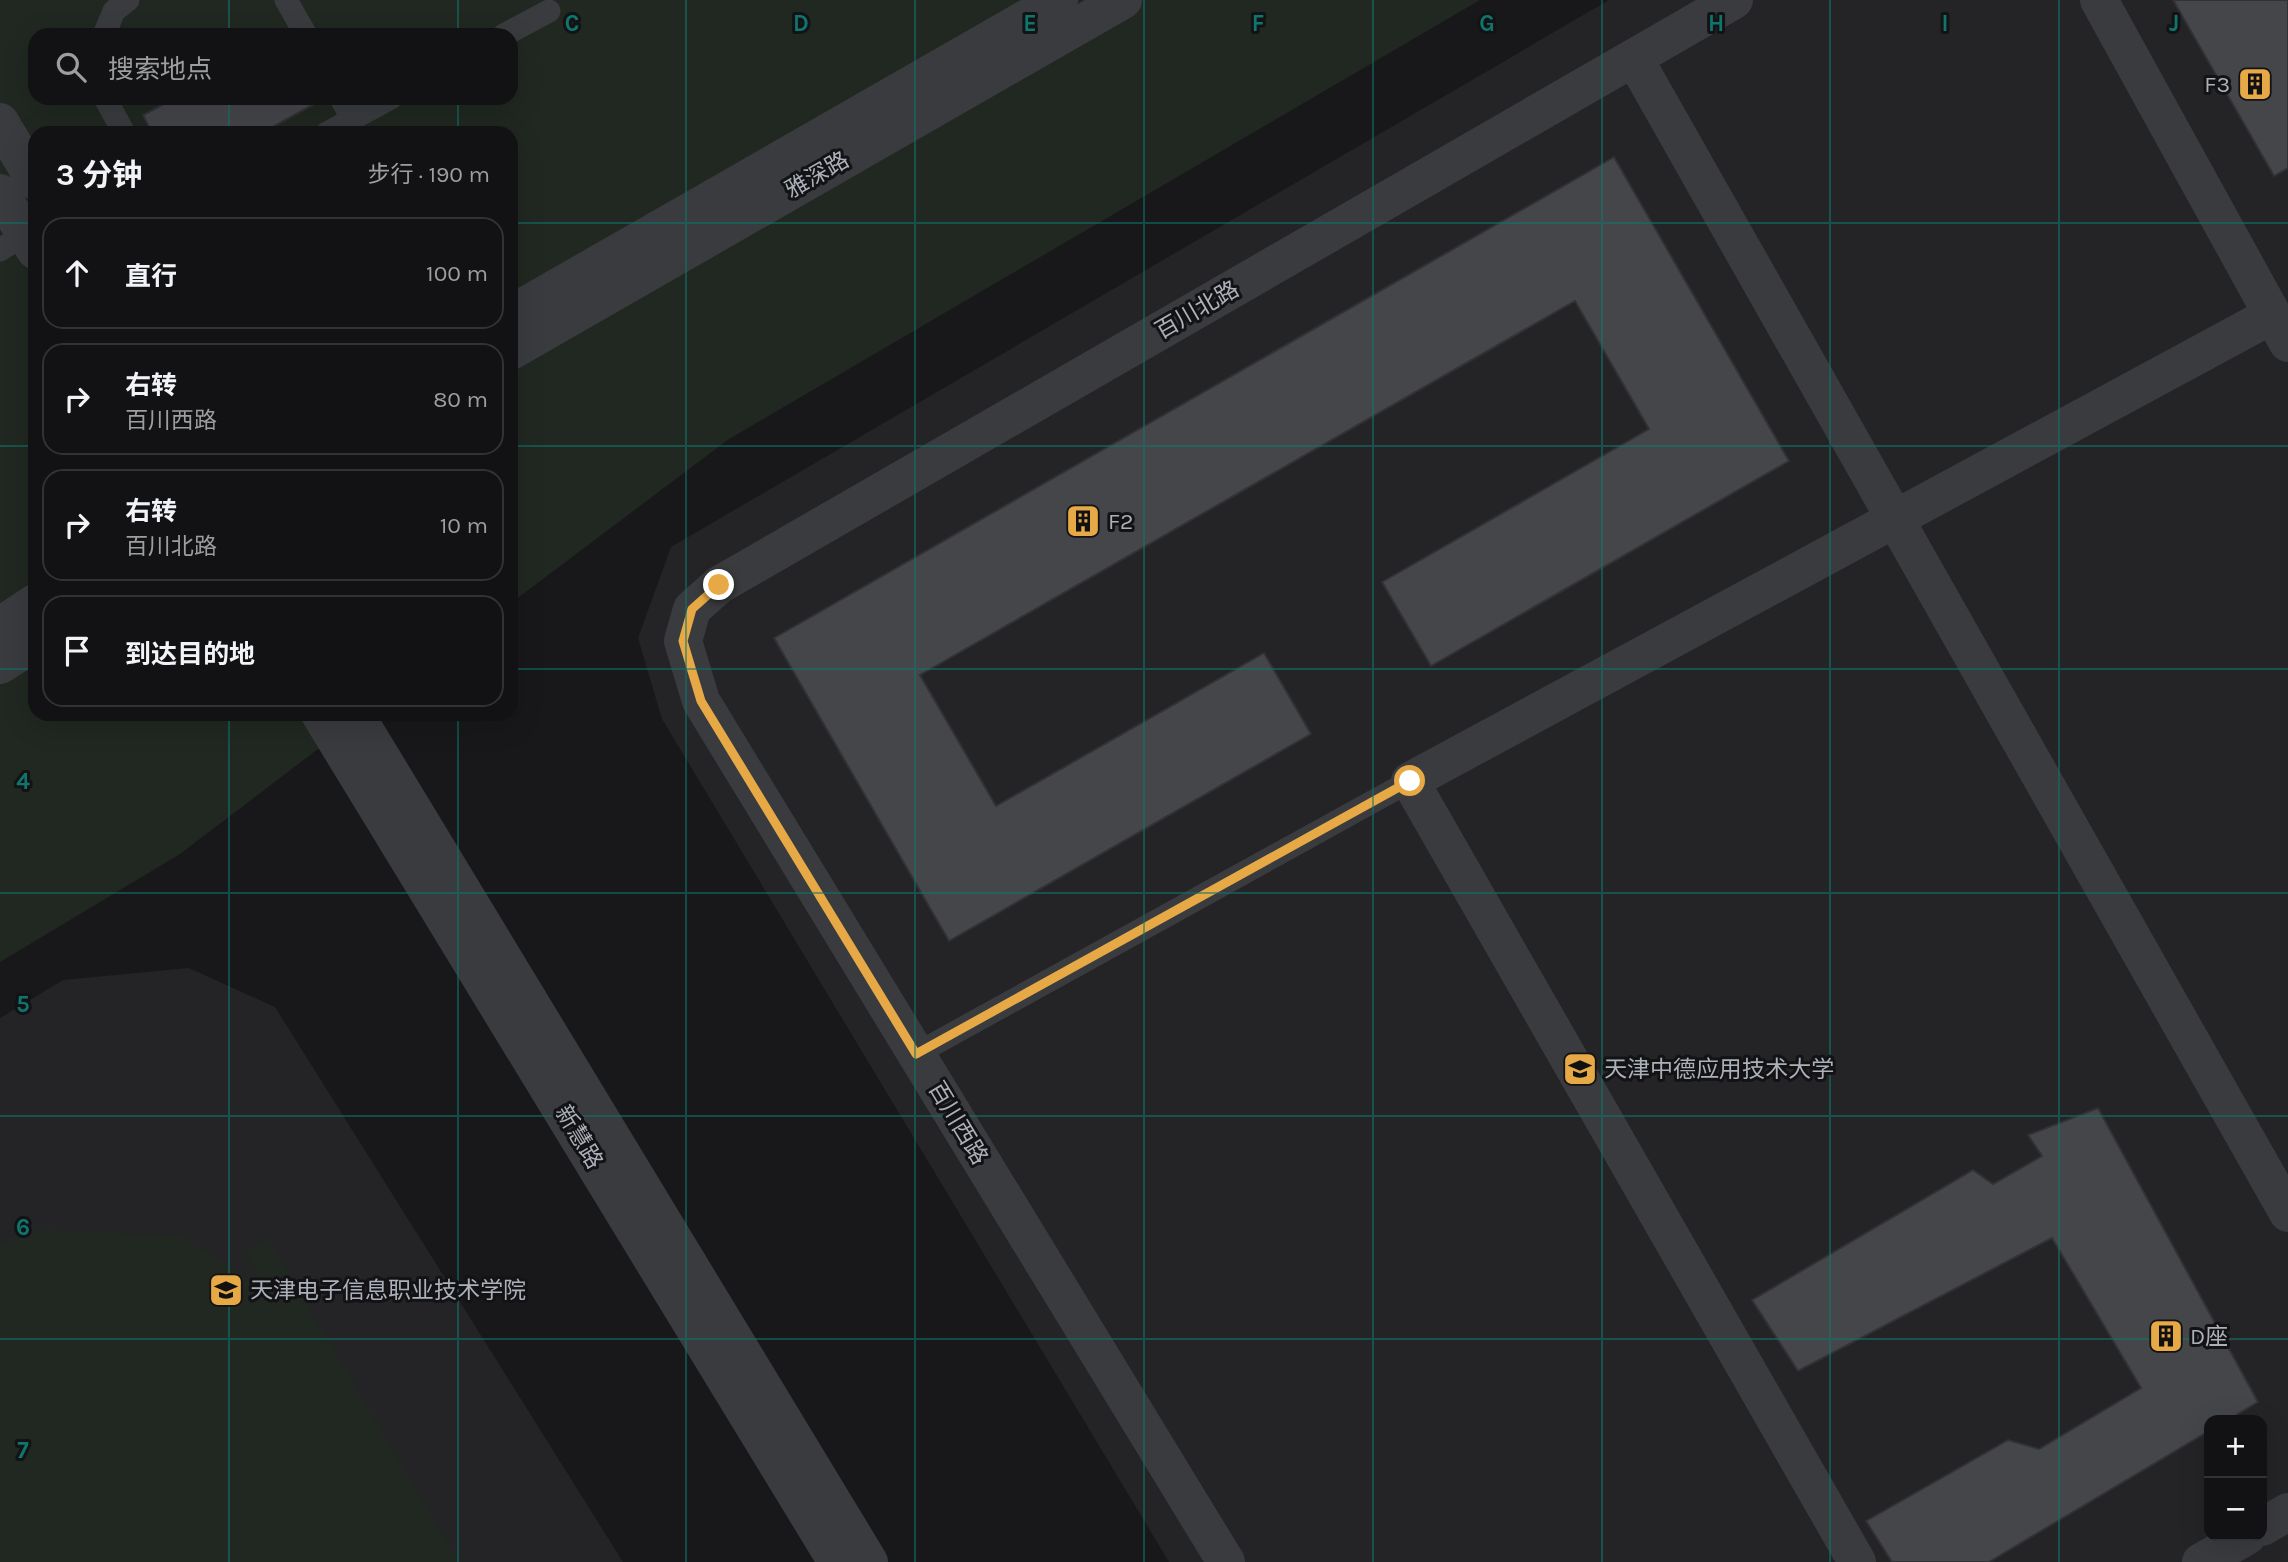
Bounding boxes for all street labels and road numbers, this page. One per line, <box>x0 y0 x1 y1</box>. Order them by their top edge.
street label: 雅深路 <box>780 146 854 204</box>
street label: 百川北路 <box>1150 275 1244 345</box>
street label: 百川西路 <box>923 1077 993 1169</box>
street label: 新慧路 <box>550 1100 608 1174</box>

